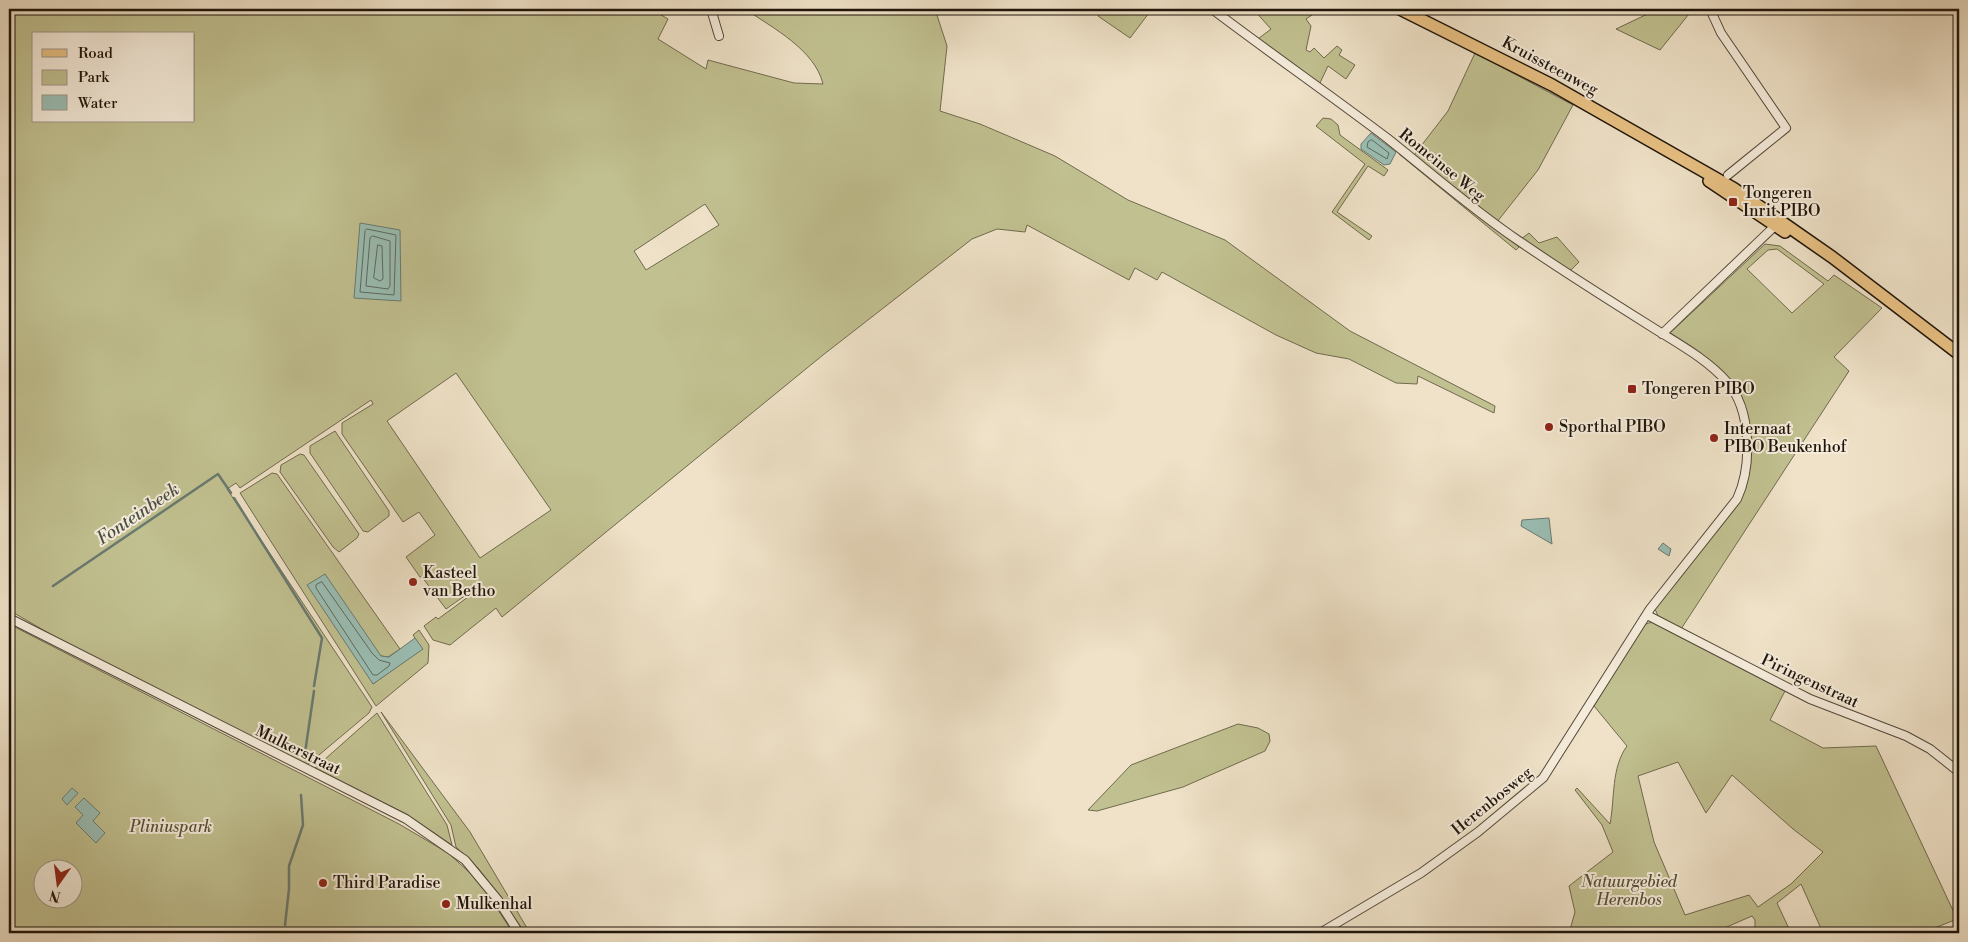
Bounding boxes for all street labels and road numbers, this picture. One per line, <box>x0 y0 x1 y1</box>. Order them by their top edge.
street label: Kruissteenweg <box>1498 32 1602 100</box>
street label: Romeinse Weg <box>1395 124 1490 206</box>
street label: Piringenstraat <box>1758 650 1862 712</box>
street label: Mulkerstraat <box>252 721 344 779</box>
street label: Herenbosweg <box>1448 762 1537 840</box>

